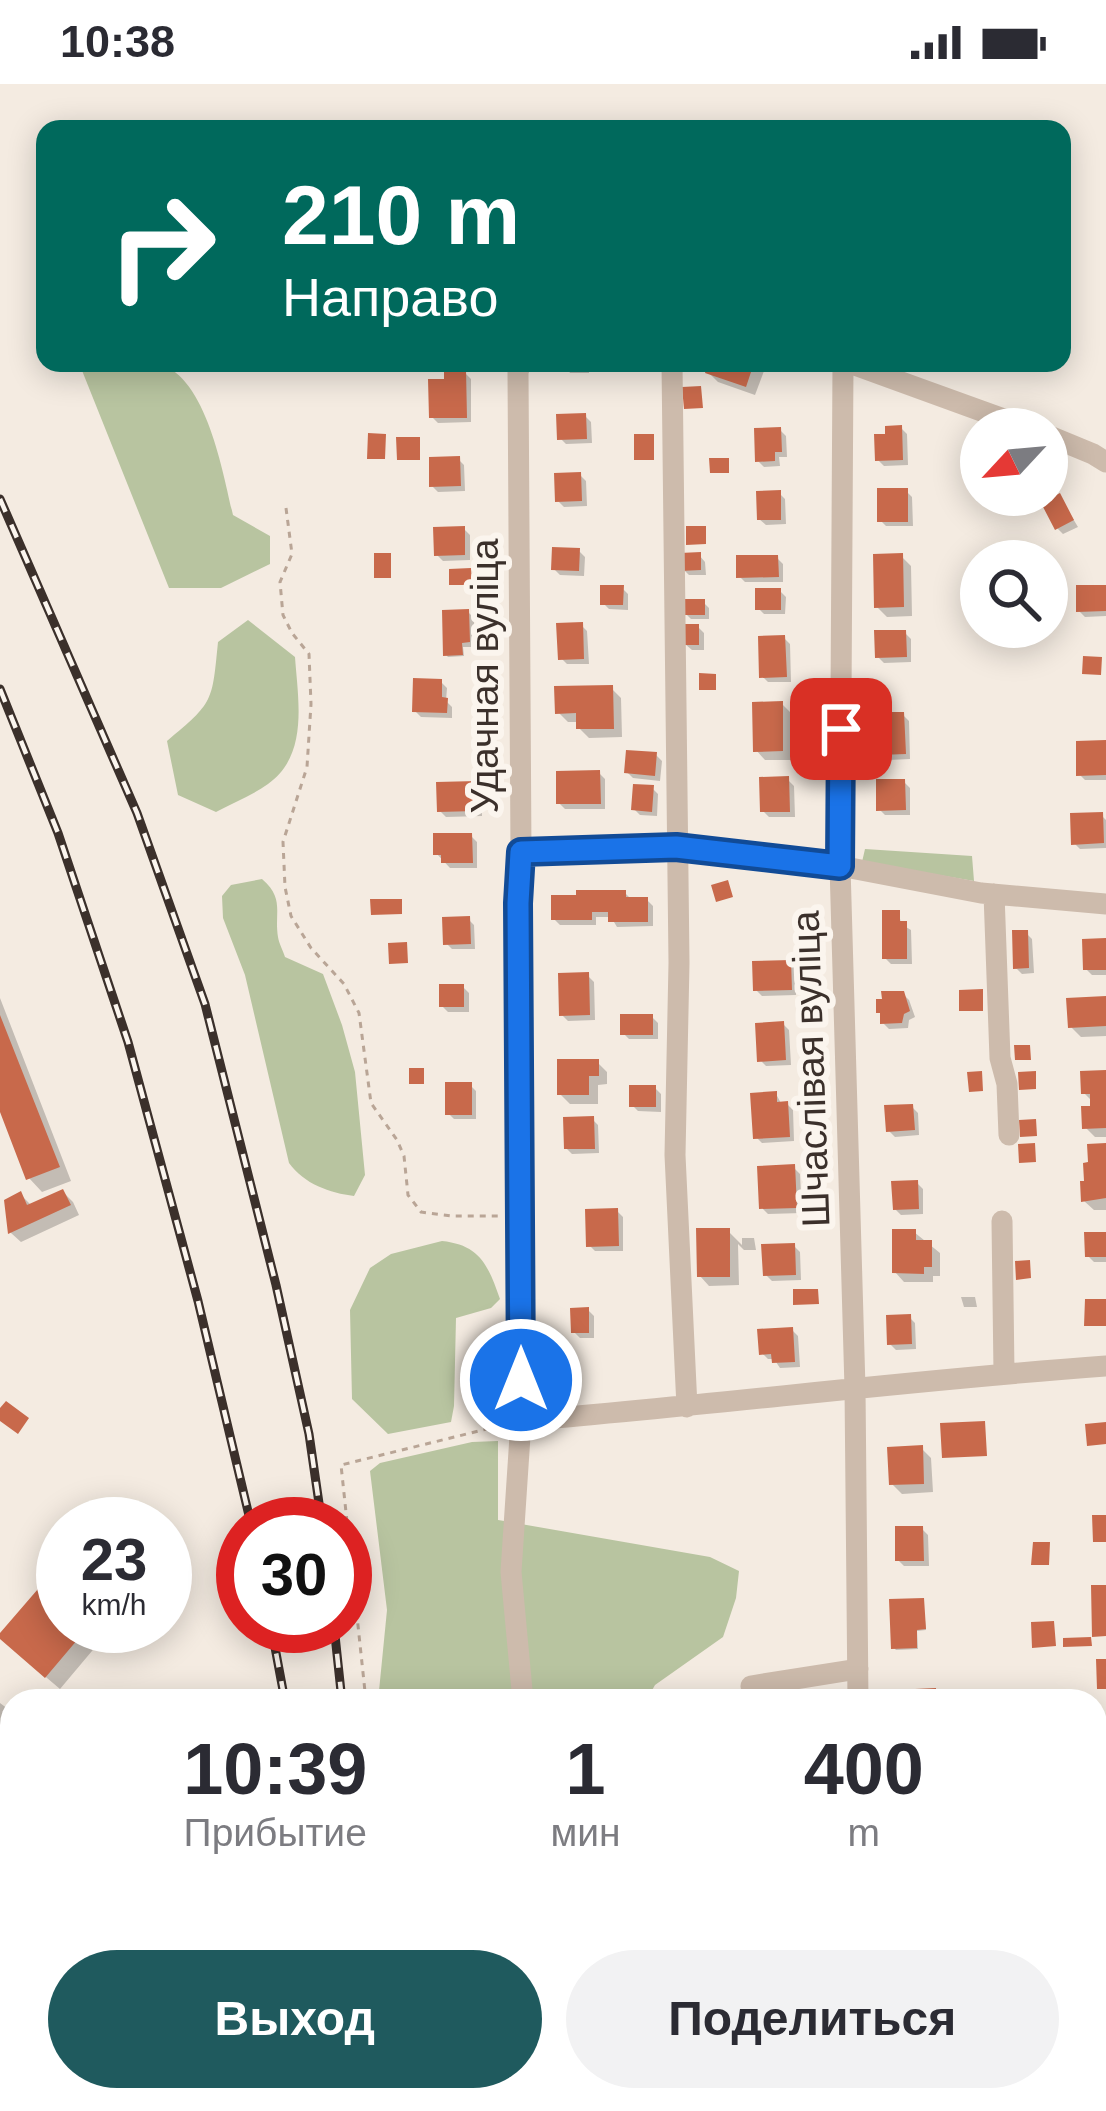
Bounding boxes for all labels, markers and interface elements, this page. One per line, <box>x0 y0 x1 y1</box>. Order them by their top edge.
text: 10:38 <box>60 16 175 67</box>
icon: right <box>84 168 240 324</box>
text: 210 m <box>282 168 520 262</box>
text: Направо <box>282 267 498 327</box>
north arrow <box>960 408 1068 516</box>
map controls <box>960 408 1068 648</box>
street label: Удачная вуліца <box>463 538 506 813</box>
button: search <box>960 540 1068 648</box>
pin <box>790 678 892 780</box>
icon: arrive <box>808 696 874 762</box>
street label: Шчаслівая вуліца <box>783 910 838 1228</box>
position arrow <box>458 1317 584 1443</box>
speed limit sign: 30 <box>216 1497 372 1653</box>
text: 23 <box>81 1526 147 1593</box>
text: km/h <box>81 1588 147 1621</box>
text: 10:39 <box>183 1729 367 1809</box>
text: 1 <box>565 1729 606 1809</box>
text: 400 <box>804 1729 924 1809</box>
text: Прибытие <box>184 1811 367 1854</box>
text: мин <box>550 1811 621 1854</box>
text: m <box>848 1811 880 1854</box>
button: Выход <box>48 1950 542 2088</box>
button: Поделиться <box>566 1950 1059 2088</box>

